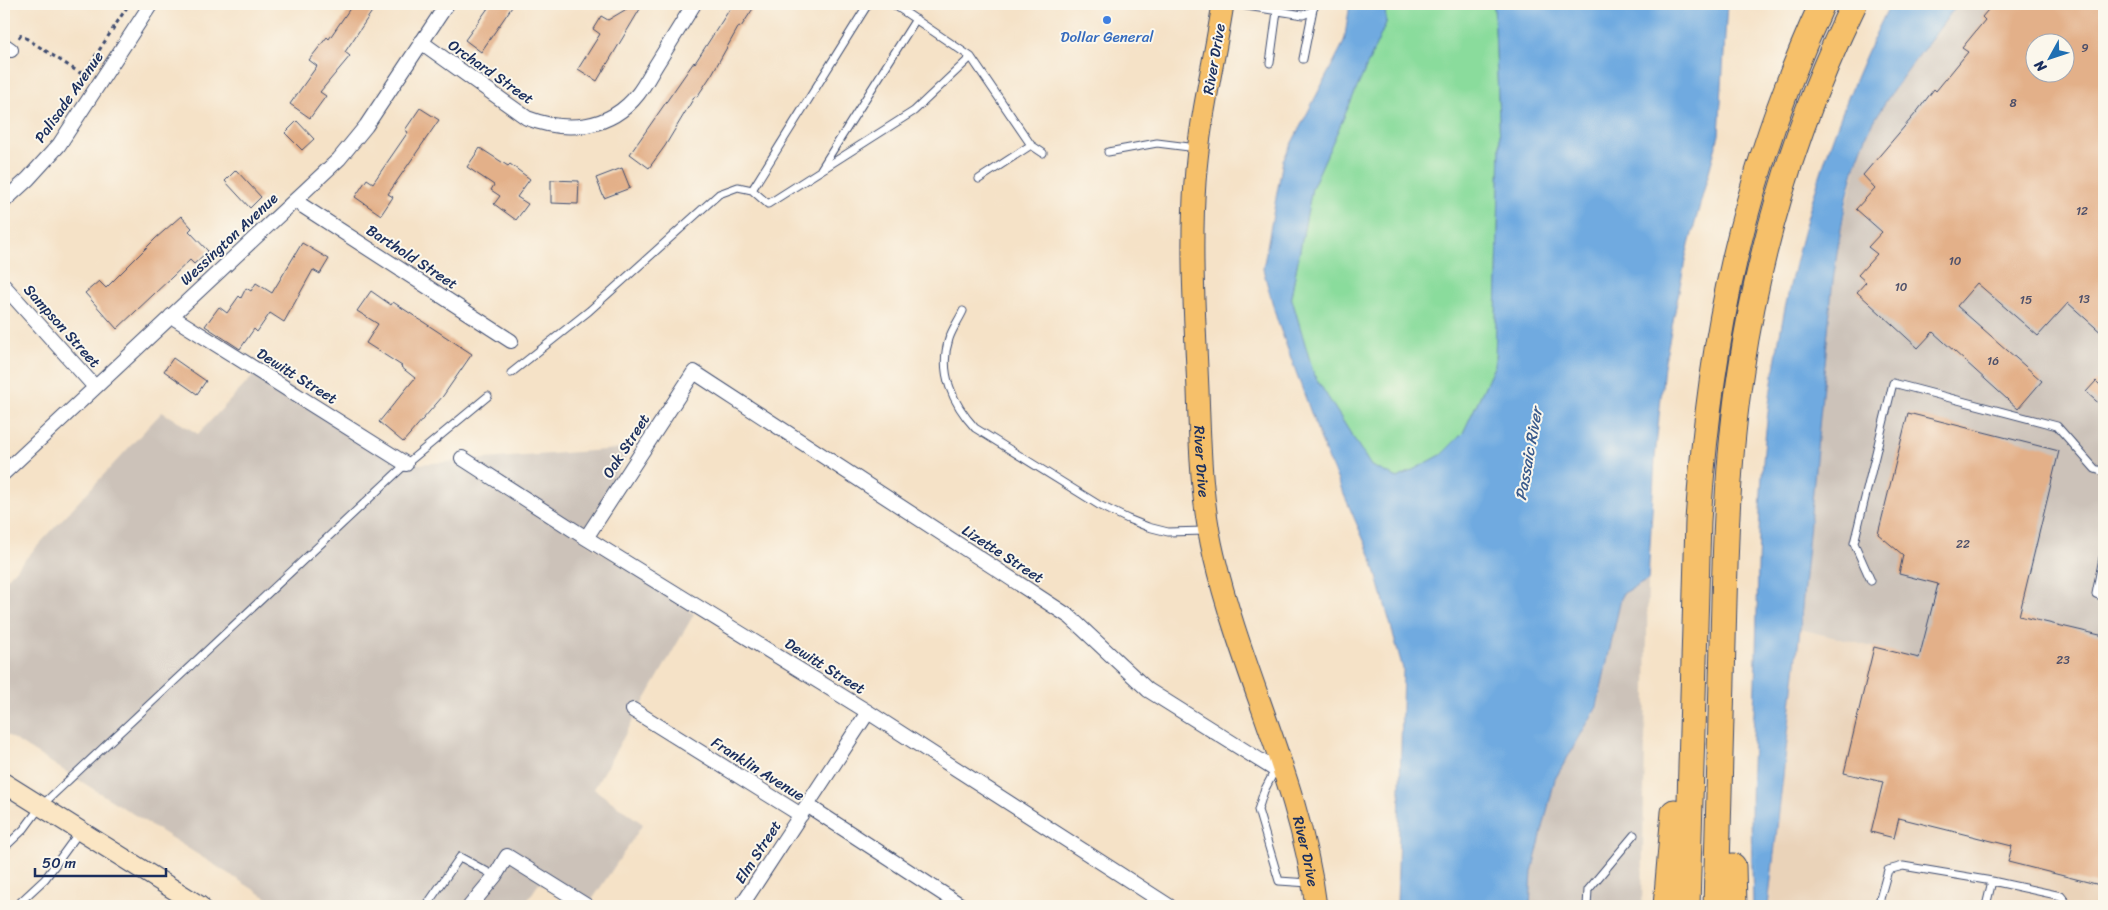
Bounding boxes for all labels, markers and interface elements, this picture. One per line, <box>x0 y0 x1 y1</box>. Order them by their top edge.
marker: Dollar General <box>1101 14 1113 26</box>
street label: River Drive <box>1195 21 1233 97</box>
place label: Dollar General <box>1060 24 1154 50</box>
north arrow <box>2026 32 2076 82</box>
street label: Orchard Street <box>442 33 540 112</box>
house number: 9 <box>2081 37 2089 59</box>
street label: Palisade Avenue <box>28 45 111 148</box>
text: N <box>2028 54 2054 79</box>
house number: 8 <box>2009 92 2017 114</box>
street label: Wessington Avenue <box>174 186 284 292</box>
house number: 12 <box>2076 200 2088 222</box>
street label: Barthold Street <box>361 218 463 297</box>
house number: 10 <box>1949 250 1962 272</box>
house number: 10 <box>1895 276 1908 298</box>
street label: Sampson Street <box>17 278 107 374</box>
house number: 13 <box>2078 288 2090 310</box>
house number: 15 <box>2020 289 2032 311</box>
street label: Dewitt Street <box>251 341 343 411</box>
house number: 16 <box>1987 350 1999 372</box>
water label: Passaic River <box>1506 402 1551 503</box>
street label: Oak Street <box>595 408 657 484</box>
street label: River Drive <box>1186 425 1217 499</box>
street label: Lizette Street <box>957 518 1050 591</box>
house number: 22 <box>1956 533 1970 555</box>
street label: Dewitt Street <box>779 631 871 701</box>
house number: 23 <box>2056 649 2070 671</box>
street label: Franklin Avenue <box>706 730 810 808</box>
street label: River Drive <box>1285 813 1326 889</box>
street label: Elm Street <box>728 815 789 889</box>
scale bar <box>35 845 166 877</box>
text: 50 m <box>42 850 77 876</box>

